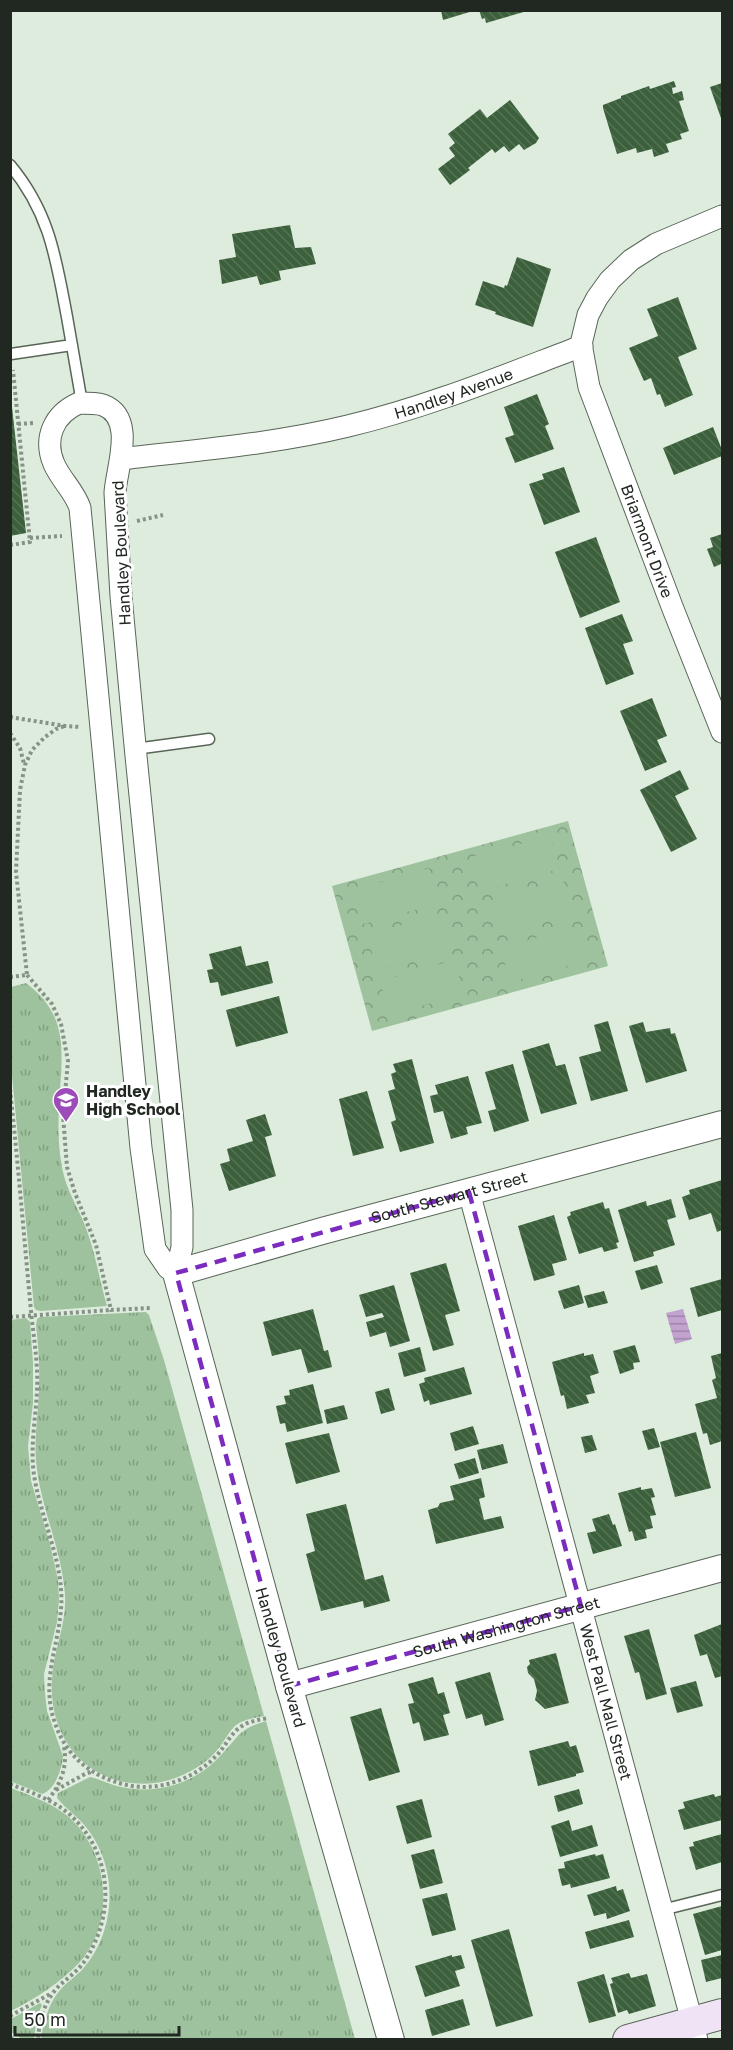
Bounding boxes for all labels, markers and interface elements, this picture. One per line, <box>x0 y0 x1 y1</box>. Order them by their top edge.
street label: Handley Avenue <box>392 363 516 423</box>
street label: Handley Boulevard <box>107 480 135 626</box>
street label: Briarmont Drive <box>617 481 678 601</box>
place label: Handley High School <box>86 1081 181 1119</box>
school or university icon: Handley High School <box>51 1085 81 1123</box>
street label: South Stewart Street <box>369 1167 530 1228</box>
street label: Handley Boulevard <box>251 1584 311 1730</box>
street label: South Washington Street <box>410 1592 602 1662</box>
street label: West Pall Mall Street <box>576 1622 637 1782</box>
scale bar <box>15 1999 178 2037</box>
text: 50 m <box>24 2008 66 2030</box>

